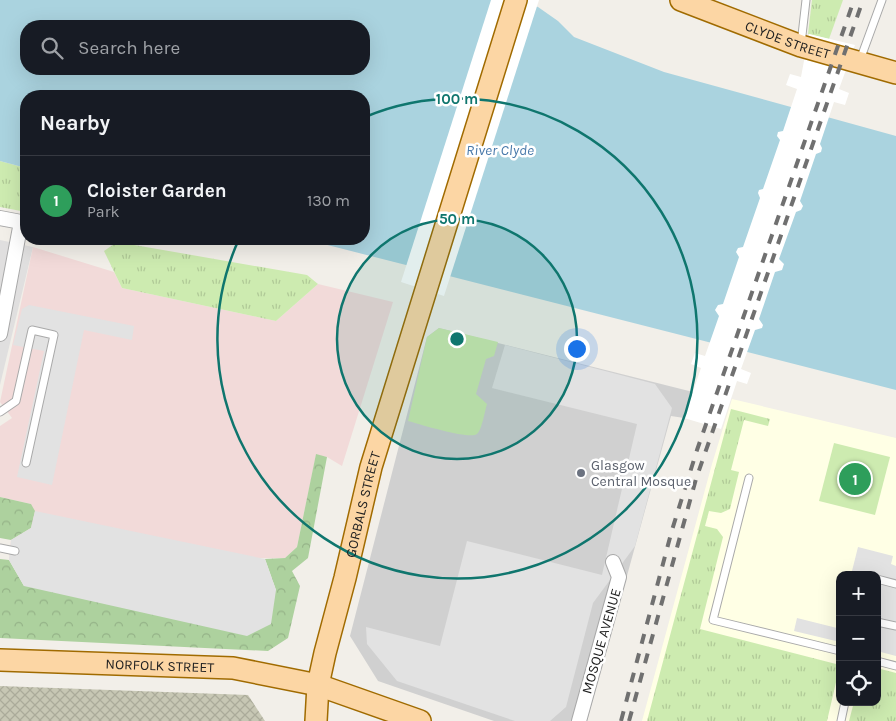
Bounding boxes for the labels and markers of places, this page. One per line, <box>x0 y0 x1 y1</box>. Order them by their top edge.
centre of rings <box>448 330 466 348</box>
place label: Glasgow Central Mosque <box>591 457 691 490</box>
pin: 1 <box>839 460 871 498</box>
marker: Glasgow Central Mosque <box>575 467 587 479</box>

